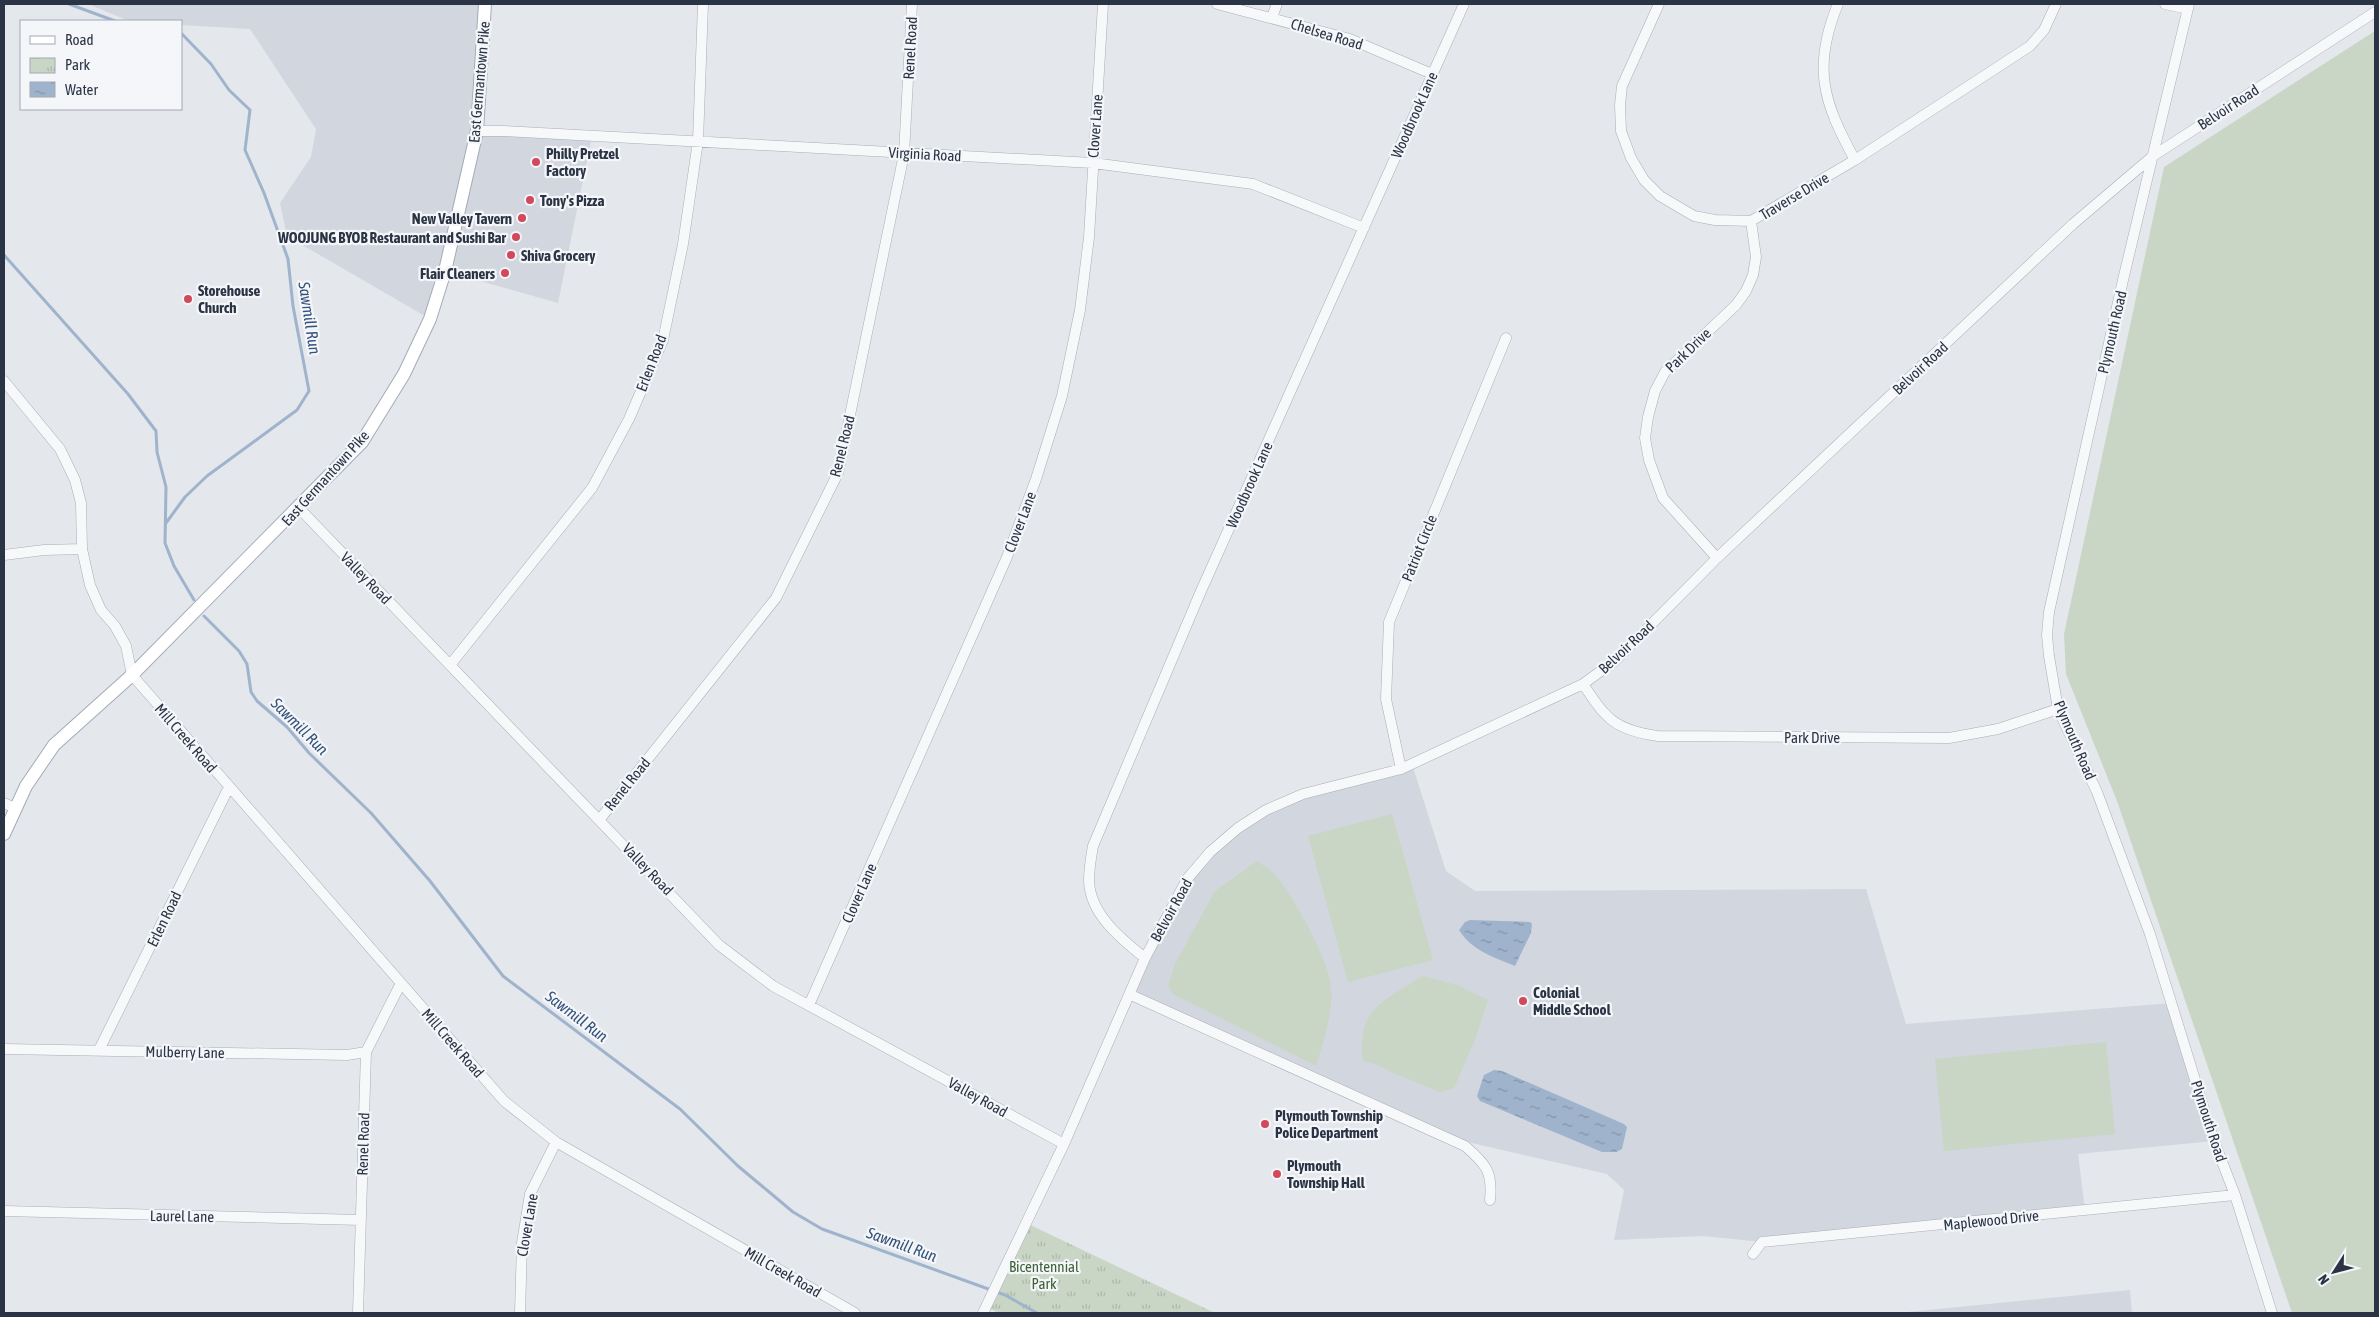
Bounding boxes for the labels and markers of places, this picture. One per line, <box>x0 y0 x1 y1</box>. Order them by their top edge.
place label: Philly Pretzel Factory <box>546 145 620 179</box>
marker: Philly Pretzel Factory <box>530 156 542 168</box>
place label: Tony's Pizza <box>540 192 604 209</box>
marker: Tony's Pizza <box>524 194 536 206</box>
place label: New Valley Tavern <box>412 210 512 227</box>
marker: New Valley Tavern <box>516 212 528 224</box>
place label: WOOJUNG BYOB Restaurant and Sushi Bar <box>277 229 507 246</box>
marker: WOOJUNG BYOB Restaurant and Sushi Bar <box>510 231 522 243</box>
place label: Shiva Grocery <box>521 247 596 264</box>
marker: Shiva Grocery <box>505 249 517 261</box>
place label: Flair Cleaners <box>420 265 496 282</box>
marker: Flair Cleaners <box>499 267 511 279</box>
place label: Storehouse Church <box>198 282 261 316</box>
marker: Storehouse Church <box>182 293 194 305</box>
place label: Colonial Middle School <box>1533 984 1612 1018</box>
marker: Colonial Middle School <box>1517 995 1529 1007</box>
place label: Plymouth Township Police Department <box>1275 1107 1383 1141</box>
marker: Plymouth Township Police Department <box>1259 1118 1271 1130</box>
place label: Plymouth Township Hall <box>1287 1157 1366 1191</box>
marker: Plymouth Township Hall <box>1271 1168 1283 1180</box>

